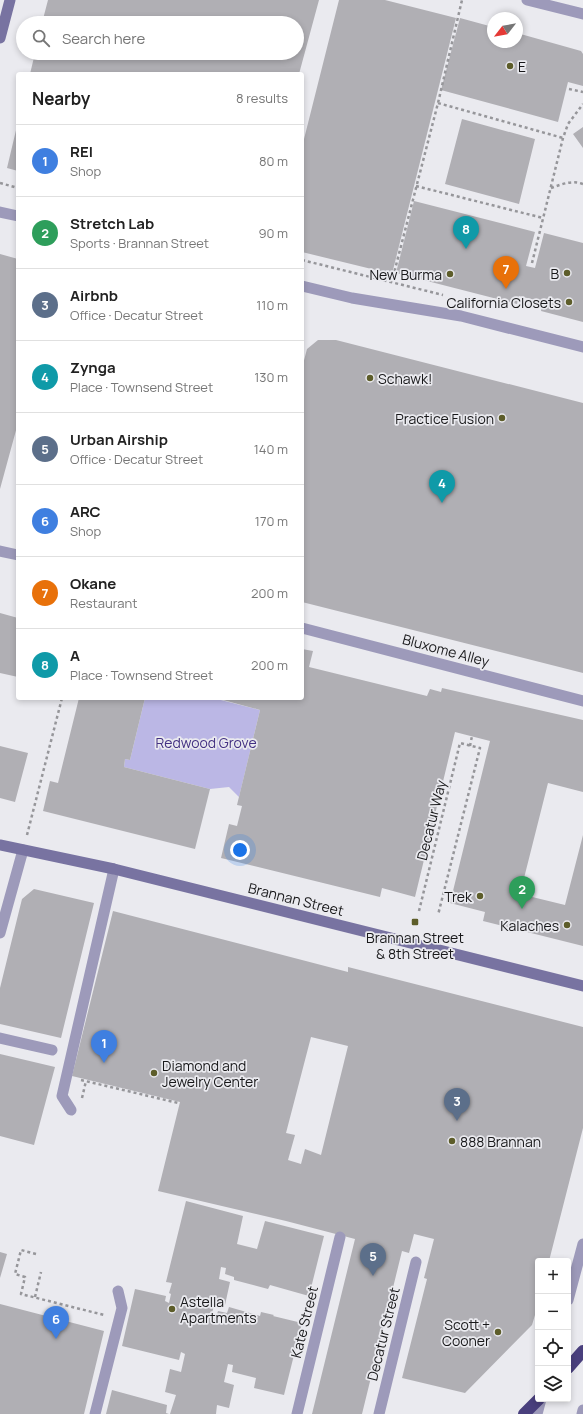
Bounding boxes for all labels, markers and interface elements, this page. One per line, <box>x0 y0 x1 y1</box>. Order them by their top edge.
north arrow <box>487 12 523 48</box>
search box <box>16 16 304 60</box>
icon: search <box>30 27 52 49</box>
text: Search here <box>62 28 145 49</box>
place label: E <box>518 57 526 76</box>
marker: E <box>505 61 515 71</box>
text: Nearby <box>32 87 90 110</box>
text: 8 results <box>236 89 288 107</box>
text: REI <box>70 141 93 162</box>
text: 1 <box>42 152 48 170</box>
text: 80 m <box>259 152 288 170</box>
text: Shop <box>70 162 101 180</box>
text: Stretch Lab <box>70 213 154 234</box>
pin: 8 <box>453 216 479 249</box>
text: 2 <box>41 224 49 242</box>
text: 90 m <box>258 224 288 242</box>
text: Sports · Brannan Street <box>70 234 209 252</box>
pin: 7 <box>493 256 519 289</box>
place label: B <box>550 264 559 283</box>
place label: New Burma <box>369 265 442 284</box>
marker: B <box>562 268 572 278</box>
marker: New Burma <box>445 269 455 279</box>
text: Airbnb <box>70 285 118 306</box>
place label: California Closets <box>447 293 561 312</box>
text: 3 <box>41 296 49 314</box>
text: 110 m <box>256 296 288 314</box>
marker: California Closets <box>564 297 574 307</box>
text: Office · Decatur Street <box>70 306 203 324</box>
text: Zynga <box>70 357 116 378</box>
text: 4 <box>41 368 49 386</box>
text: 130 m <box>254 368 288 386</box>
place label: Schawk! <box>378 369 432 388</box>
marker: Schawk! <box>365 373 375 383</box>
text: Place · Townsend Street <box>70 378 213 396</box>
place label: Practice Fusion <box>395 409 494 428</box>
marker: Practice Fusion <box>497 413 507 423</box>
text: Urban Airship <box>70 429 168 450</box>
text: 5 <box>41 440 49 458</box>
text: 140 m <box>254 440 288 458</box>
text: Office · Decatur Street <box>70 450 203 468</box>
pin: 4 <box>429 470 455 503</box>
text: ARC <box>70 501 101 522</box>
text: 6 <box>41 512 49 530</box>
text: 170 m <box>255 512 288 530</box>
text: Shop <box>70 522 101 540</box>
text: Okane <box>70 573 116 594</box>
text: 7 <box>42 584 48 602</box>
text: 200 m <box>251 584 288 602</box>
text: Restaurant <box>70 594 137 612</box>
street label: Bluxome Alley <box>400 629 492 671</box>
text: A <box>70 645 80 666</box>
text: 8 <box>41 656 49 674</box>
text: 200 m <box>251 656 288 674</box>
text: Place · Townsend Street <box>70 666 213 684</box>
park label: Redwood Grove <box>155 733 257 752</box>
street label: Decatur Way <box>412 777 450 862</box>
your location <box>230 840 250 860</box>
pin: 2 <box>509 876 535 909</box>
street label: Brannan Street <box>246 878 346 920</box>
place label: Trek <box>444 887 473 906</box>
marker: Trek <box>475 891 485 901</box>
place label: Kalaches <box>500 916 559 935</box>
marker: Brannan Street & 8th Street <box>410 917 420 927</box>
marker: Kalaches <box>562 920 572 930</box>
place label: Brannan Street & 8th Street <box>366 928 464 963</box>
pin: 1 <box>91 1030 117 1063</box>
place label: Diamond and Jewelry Center <box>162 1056 258 1091</box>
marker: Diamond and Jewelry Center <box>149 1068 159 1078</box>
pin: 3 <box>444 1088 470 1121</box>
place label: 888 Brannan <box>460 1132 541 1151</box>
marker: 888 Brannan <box>447 1136 457 1146</box>
pin: 5 <box>360 1243 386 1276</box>
map controls <box>535 1258 571 1402</box>
button: + <box>535 1258 571 1294</box>
street label: Kate Street <box>286 1284 322 1360</box>
street label: Decatur Street <box>362 1285 404 1383</box>
place label: Astella Apartments <box>180 1292 257 1327</box>
button: − <box>535 1294 571 1330</box>
marker: Astella Apartments <box>167 1304 177 1314</box>
pin: 6 <box>43 1306 69 1339</box>
place label: Scott + Cooner <box>442 1315 490 1350</box>
marker: Scott + Cooner <box>493 1327 503 1337</box>
button: locate <box>535 1330 571 1366</box>
button: layers <box>535 1366 571 1402</box>

